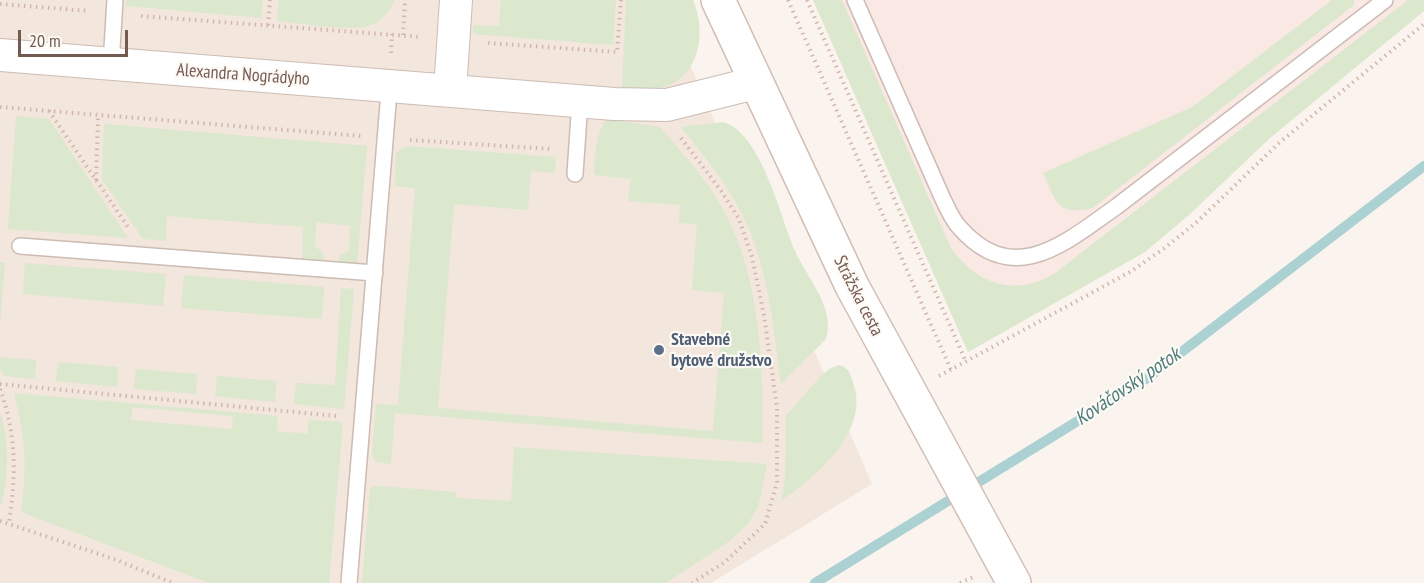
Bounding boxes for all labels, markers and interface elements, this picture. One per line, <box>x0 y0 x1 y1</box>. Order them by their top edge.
scale bar <box>21 18 130 56</box>
text: 20 m <box>29 29 61 52</box>
street label: Alexandra Nográdyho <box>176 60 310 90</box>
street label: Strážska cesta <box>829 252 887 340</box>
place label: Stavebné bytové družstvo <box>671 329 772 372</box>
marker: Stavebné bytové družstvo <box>652 343 666 357</box>
water label: Kováčovský potok <box>1071 343 1185 431</box>

